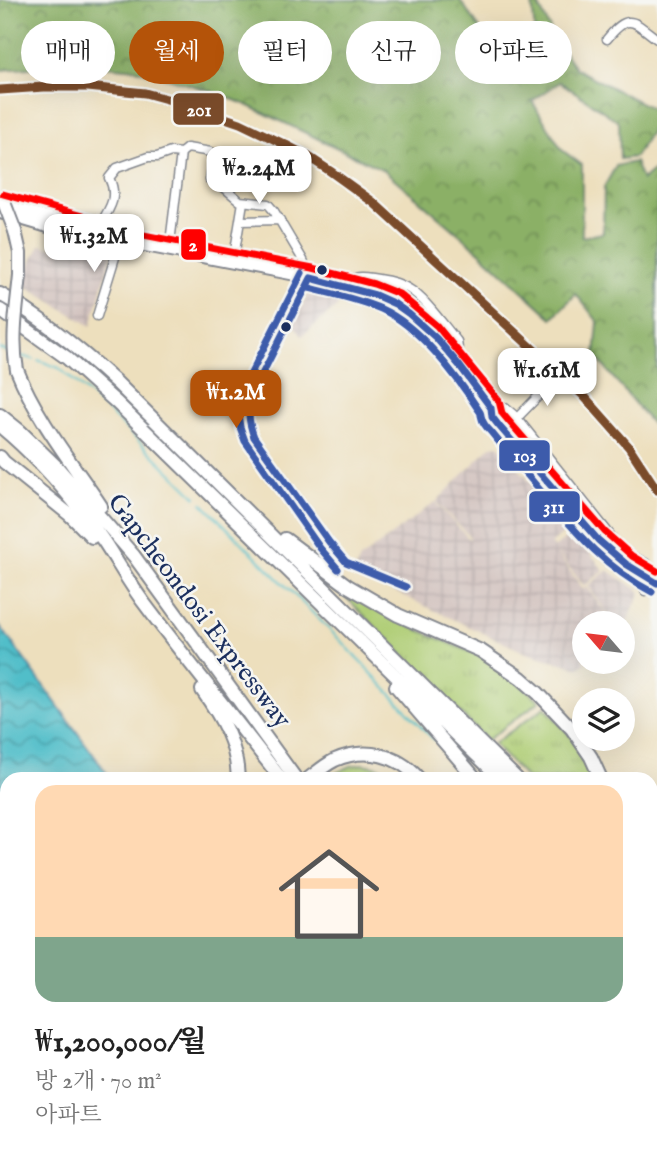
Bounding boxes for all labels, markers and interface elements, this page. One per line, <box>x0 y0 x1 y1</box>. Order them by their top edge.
chip: 매매 <box>21 21 115 84</box>
chip: 월세 <box>129 21 224 84</box>
chip: 필터 <box>238 21 332 84</box>
chip: 신규 <box>346 21 441 84</box>
chip: 아파트 <box>455 21 572 84</box>
line badge: 201 <box>172 92 225 126</box>
text: 201 <box>186 99 212 123</box>
pin: ₩2.24M <box>202 146 316 206</box>
text: ₩2.24M <box>223 154 295 183</box>
pin: ₩1.32M <box>37 215 151 274</box>
text: ₩1.32M <box>60 222 128 251</box>
line badge: 2 <box>180 228 207 261</box>
text: 2 <box>189 234 198 258</box>
unlabelled marker <box>315 263 329 277</box>
unlabelled marker <box>279 320 293 334</box>
pin: ₩1.61M <box>490 348 604 408</box>
text: ₩1.61M <box>514 356 580 385</box>
pin: ₩1.2M <box>187 370 285 430</box>
text: ₩1.2M <box>206 378 266 407</box>
line badge: 103 <box>498 439 551 472</box>
text: 103 <box>513 445 537 469</box>
street label: Gapcheondosi Expressway <box>100 487 298 735</box>
line badge: 311 <box>528 490 581 523</box>
text: 311 <box>543 496 565 520</box>
north arrow <box>572 611 635 674</box>
map controls <box>572 611 635 751</box>
button: layers <box>572 688 635 751</box>
icon: home <box>266 831 392 957</box>
text: ₩1,200,000/월 <box>35 1024 207 1062</box>
text: 방 2개 · 70 m² <box>35 1067 162 1096</box>
text: 아파트 <box>35 1101 102 1130</box>

